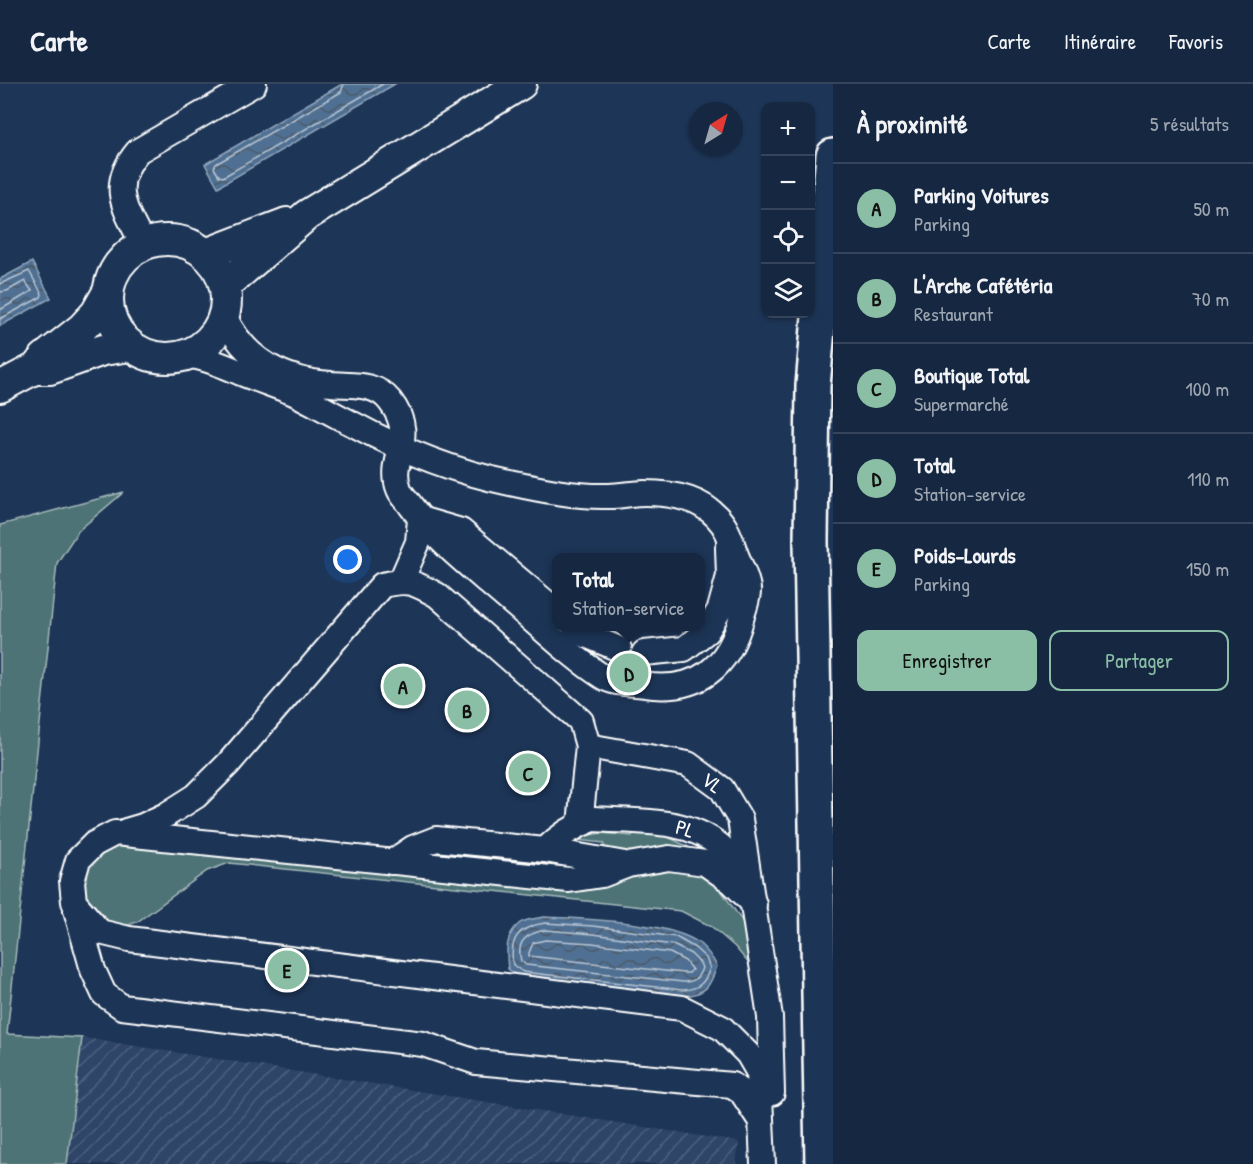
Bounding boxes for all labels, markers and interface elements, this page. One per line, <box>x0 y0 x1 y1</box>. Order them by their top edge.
text: Carte <box>30 22 88 60</box>
text: Carte <box>988 27 1031 56</box>
text: Itinéraire <box>1064 27 1136 56</box>
text: Favoris <box>1169 27 1223 56</box>
north arrow <box>689 102 743 156</box>
map controls <box>761 102 815 318</box>
button: + <box>761 102 815 156</box>
text: À proximité <box>857 106 968 141</box>
text: 5 résultats <box>1150 110 1229 137</box>
button: − <box>761 156 815 210</box>
text: Parking Voitures <box>914 180 1049 210</box>
text: A <box>872 195 881 222</box>
text: 50 m <box>1193 195 1229 222</box>
button: locate <box>761 210 815 264</box>
text: Parking <box>914 210 970 237</box>
button: layers <box>761 264 815 318</box>
text: L'Arche Cafétéria <box>914 270 1052 300</box>
text: B <box>871 285 882 312</box>
text: 70 m <box>1192 285 1229 312</box>
text: Restaurant <box>914 300 993 327</box>
text: Boutique Total <box>914 360 1029 390</box>
text: C <box>871 375 882 402</box>
text: 100 m <box>1186 375 1229 402</box>
text: Supermarché <box>914 390 1009 417</box>
text: Total <box>914 450 955 480</box>
text: D <box>872 465 881 492</box>
text: 110 m <box>1187 465 1229 492</box>
text: Station-service <box>914 480 1026 507</box>
text: Poids-Lourds <box>914 540 1016 570</box>
your location <box>333 545 362 574</box>
popup <box>552 553 705 631</box>
text: E <box>872 555 881 582</box>
text: 150 m <box>1186 555 1229 582</box>
text: Total <box>573 564 614 594</box>
text: Parking <box>914 570 970 597</box>
text: Station-service <box>573 594 685 621</box>
button: Enregistrer <box>857 630 1037 691</box>
button: Partager <box>1049 630 1229 691</box>
pin: D <box>610 650 648 696</box>
pin: A <box>384 664 422 708</box>
pin: B <box>448 688 486 732</box>
pin: C <box>508 750 548 796</box>
street label: VL <box>696 765 729 800</box>
street label: PL <box>673 812 699 844</box>
pin: E <box>268 948 306 992</box>

